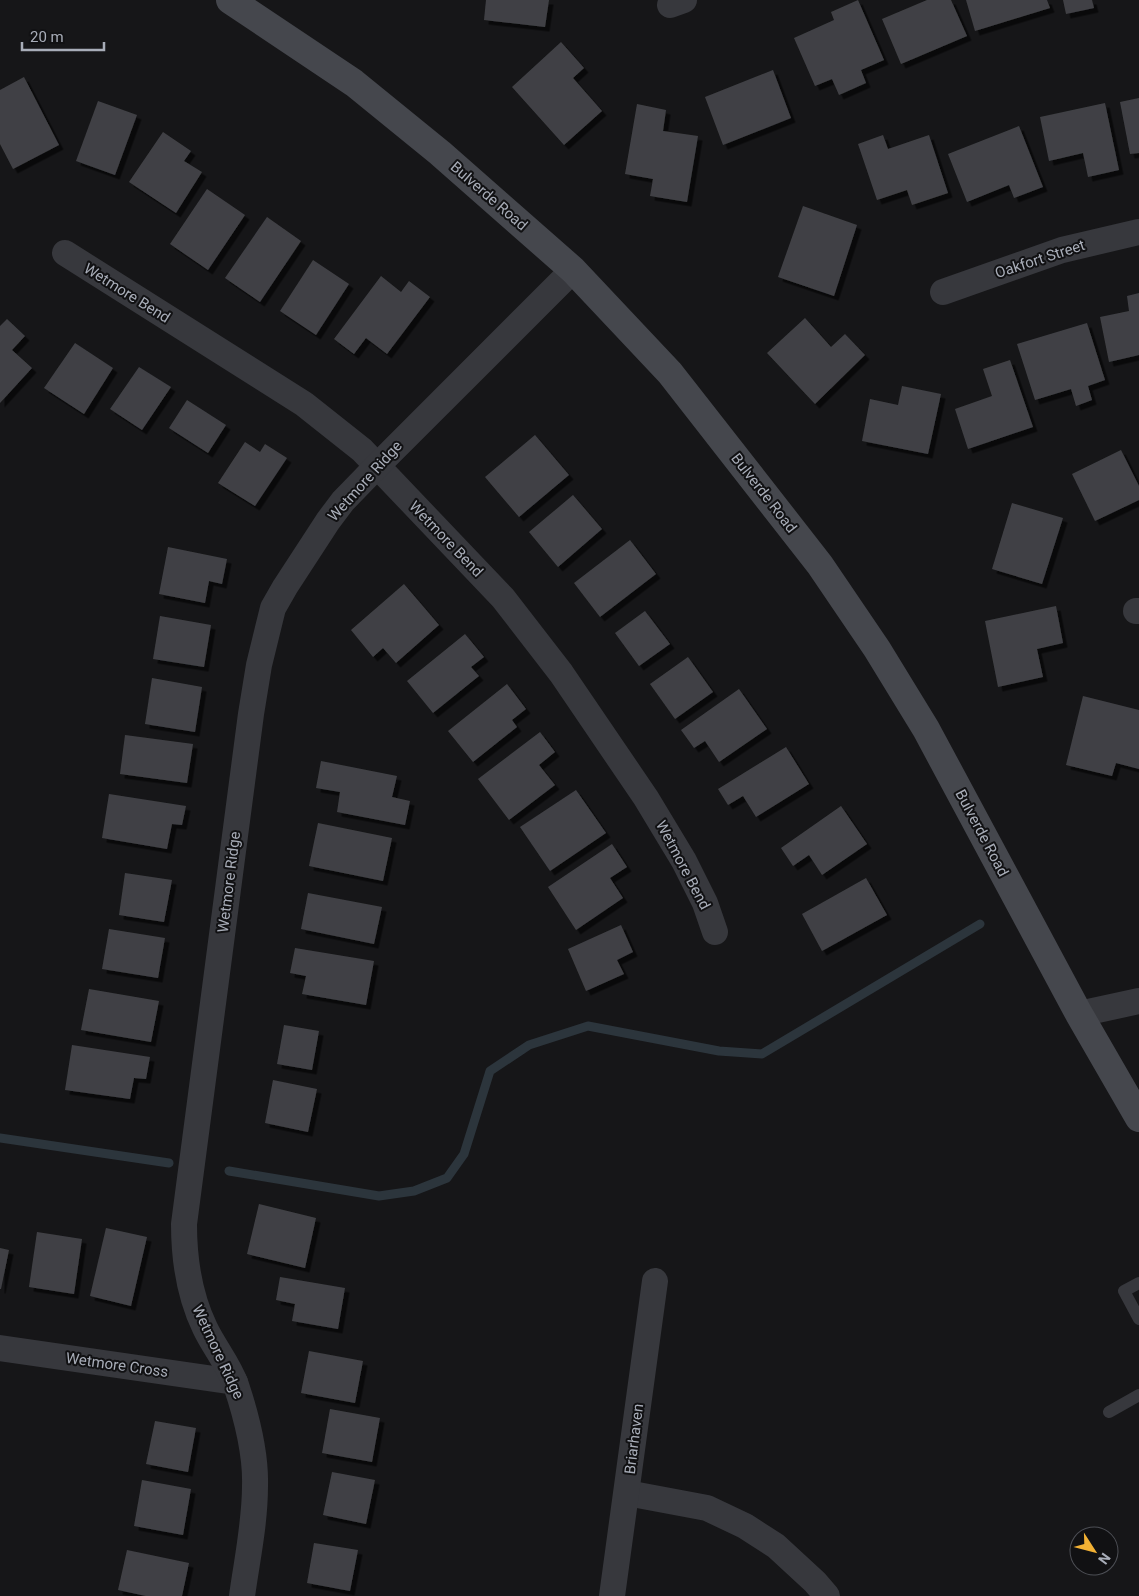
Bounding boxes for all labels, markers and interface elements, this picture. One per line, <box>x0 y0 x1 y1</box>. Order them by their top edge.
scale bar <box>22 20 105 52</box>
text: 20 m <box>30 28 64 46</box>
street label: Bulverde Road <box>447 158 531 234</box>
street label: Oakfort Street <box>993 236 1087 282</box>
street label: Wetmore Bend <box>81 259 173 327</box>
street label: Wetmore Ridge <box>324 437 406 525</box>
street label: Bulverde Road <box>727 450 801 536</box>
street label: Wetmore Bend <box>405 497 487 581</box>
street label: Bulverde Road <box>952 786 1012 880</box>
street label: Wetmore Bend <box>652 817 714 913</box>
street label: Wetmore Ridge <box>214 830 244 934</box>
street label: Wetmore Ridge <box>188 1302 248 1402</box>
street label: Wetmore Cross <box>65 1349 169 1381</box>
street label: Briarhaven <box>621 1403 647 1475</box>
north arrow <box>1069 1526 1119 1576</box>
text: N <box>1095 1550 1114 1567</box>

